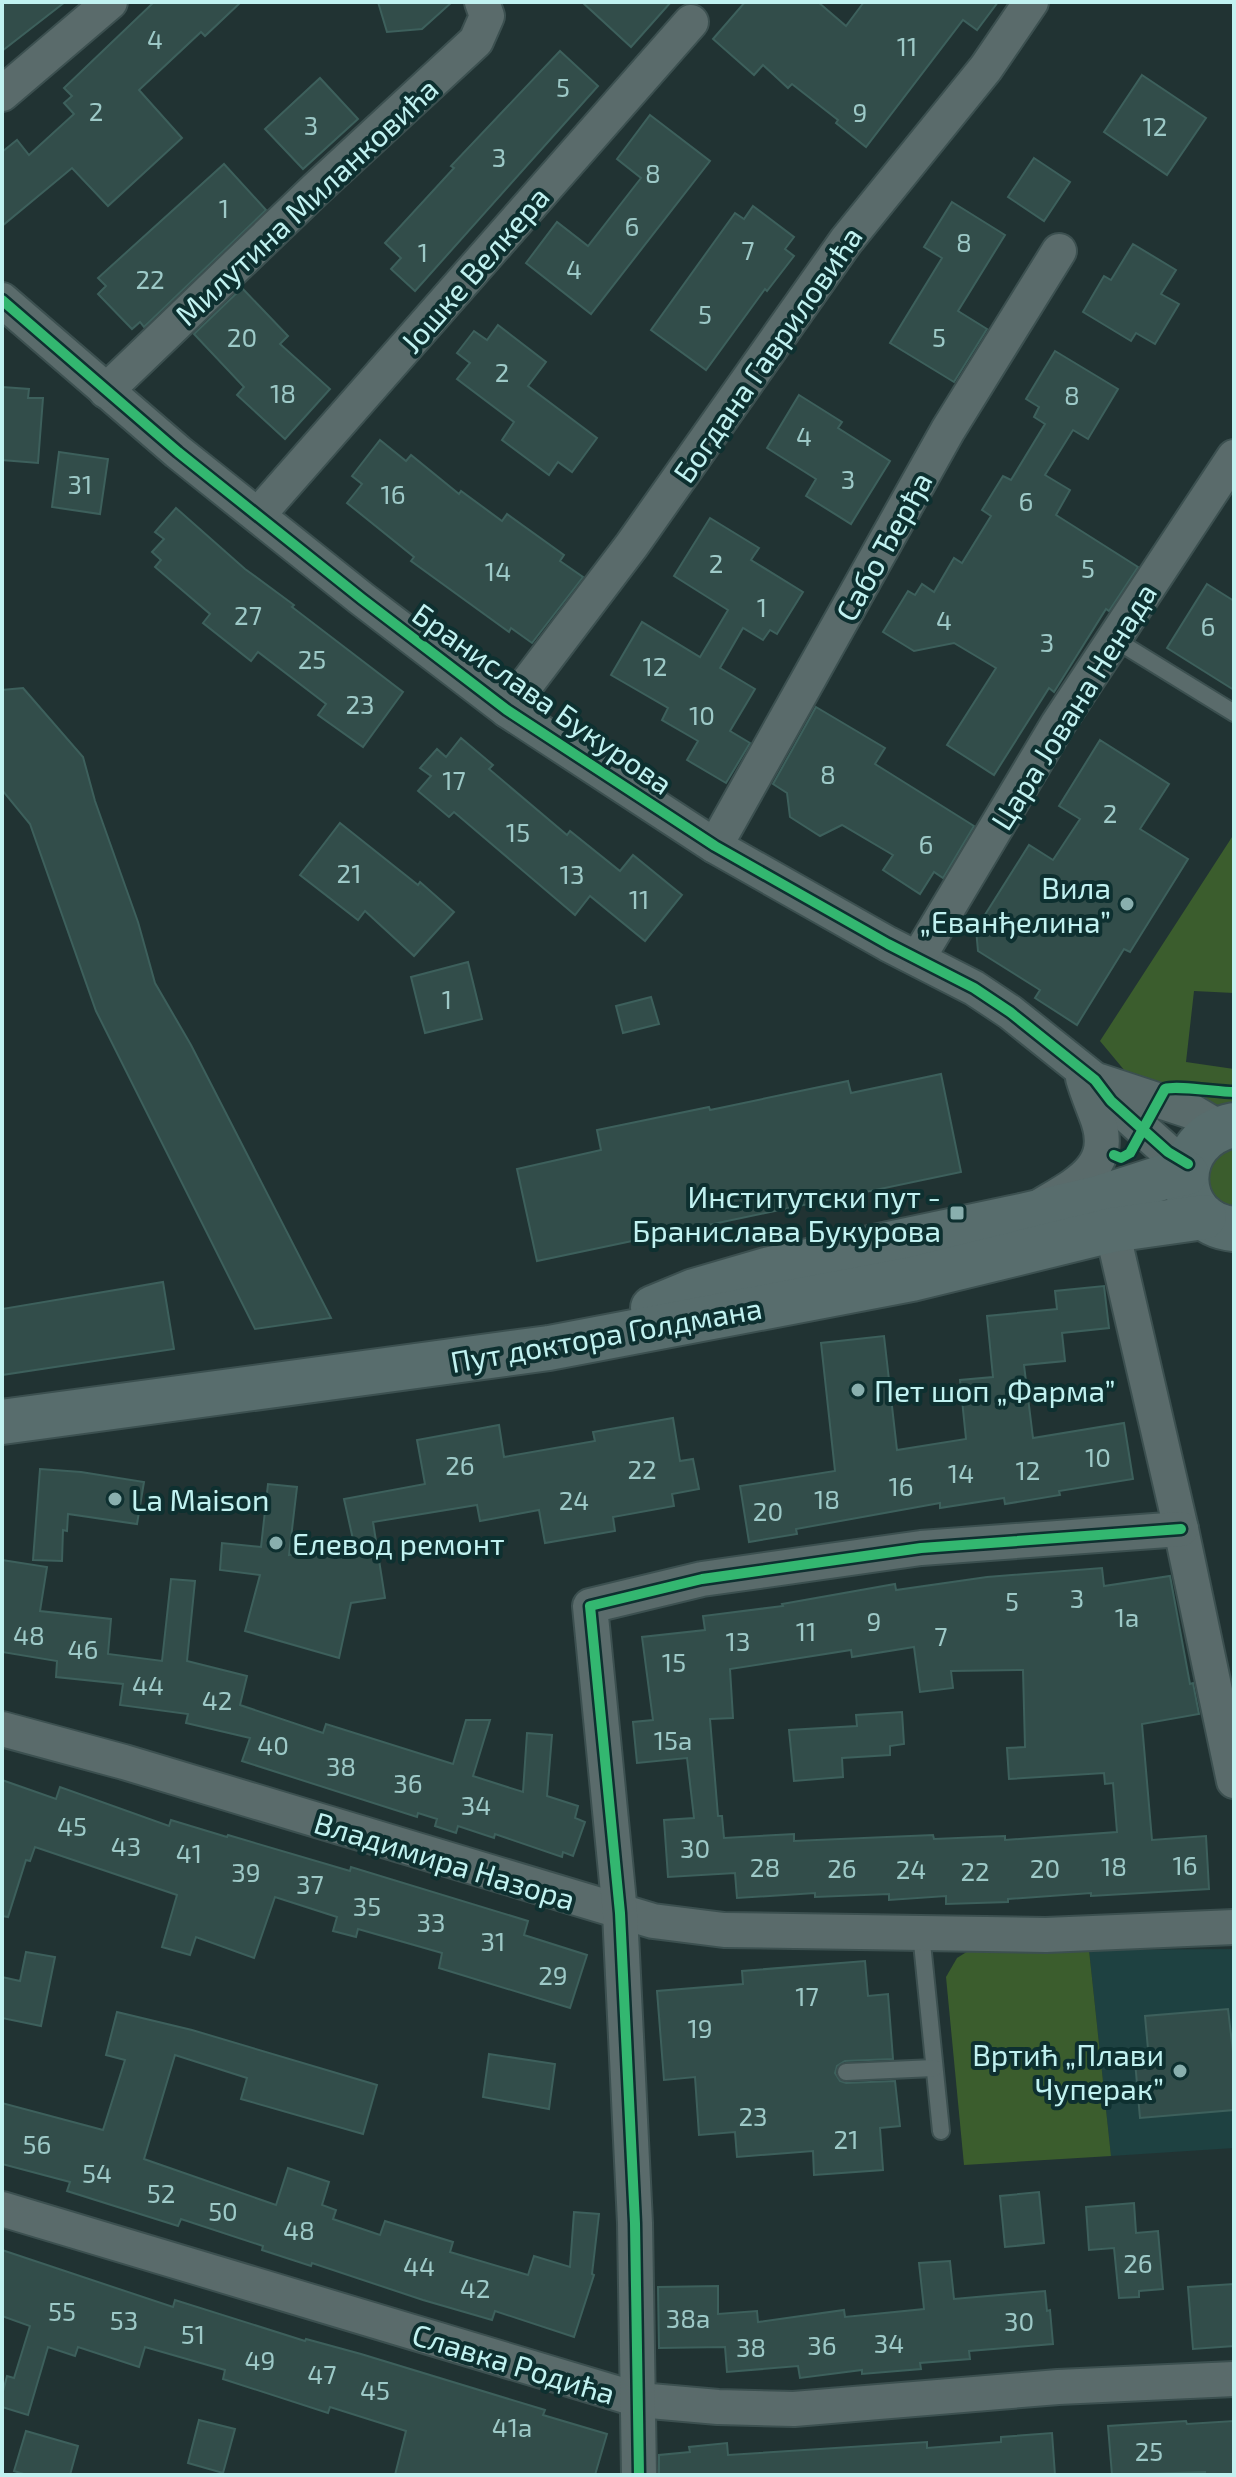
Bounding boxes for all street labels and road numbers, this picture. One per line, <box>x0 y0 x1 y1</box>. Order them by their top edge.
street label: Милутина Миланковића <box>167 70 445 333</box>
street label: Јошке Велкера <box>392 179 556 359</box>
street label: Богдана Гавриловића <box>665 219 869 489</box>
street label: Сабо Ђерђа <box>827 465 940 627</box>
street label: Цара Јована Ненада <box>983 576 1163 836</box>
street label: Бранислава Букурова <box>406 595 680 802</box>
street label: Пут доктора Голдмана <box>447 1289 765 1380</box>
street label: Владимира Назора <box>310 1803 580 1917</box>
street label: Славка Родића <box>408 2315 620 2411</box>

